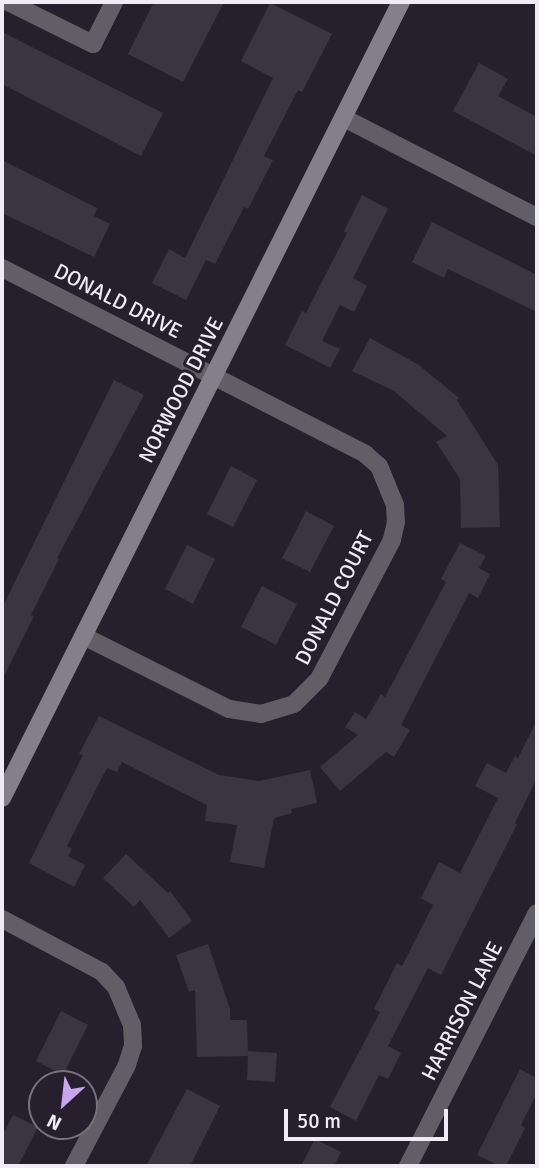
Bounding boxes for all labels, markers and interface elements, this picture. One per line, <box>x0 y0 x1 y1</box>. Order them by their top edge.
street label: DONALD DRIVE <box>50 258 186 344</box>
street label: NORWOOD DRIVE <box>133 313 229 467</box>
street label: DONALD COURT <box>289 527 379 669</box>
street label: HARRISON LANE <box>416 937 508 1085</box>
north arrow <box>28 1070 98 1140</box>
scale bar <box>287 1094 452 1138</box>
text: N <box>43 1108 66 1136</box>
text: 50 m <box>297 1108 341 1134</box>

